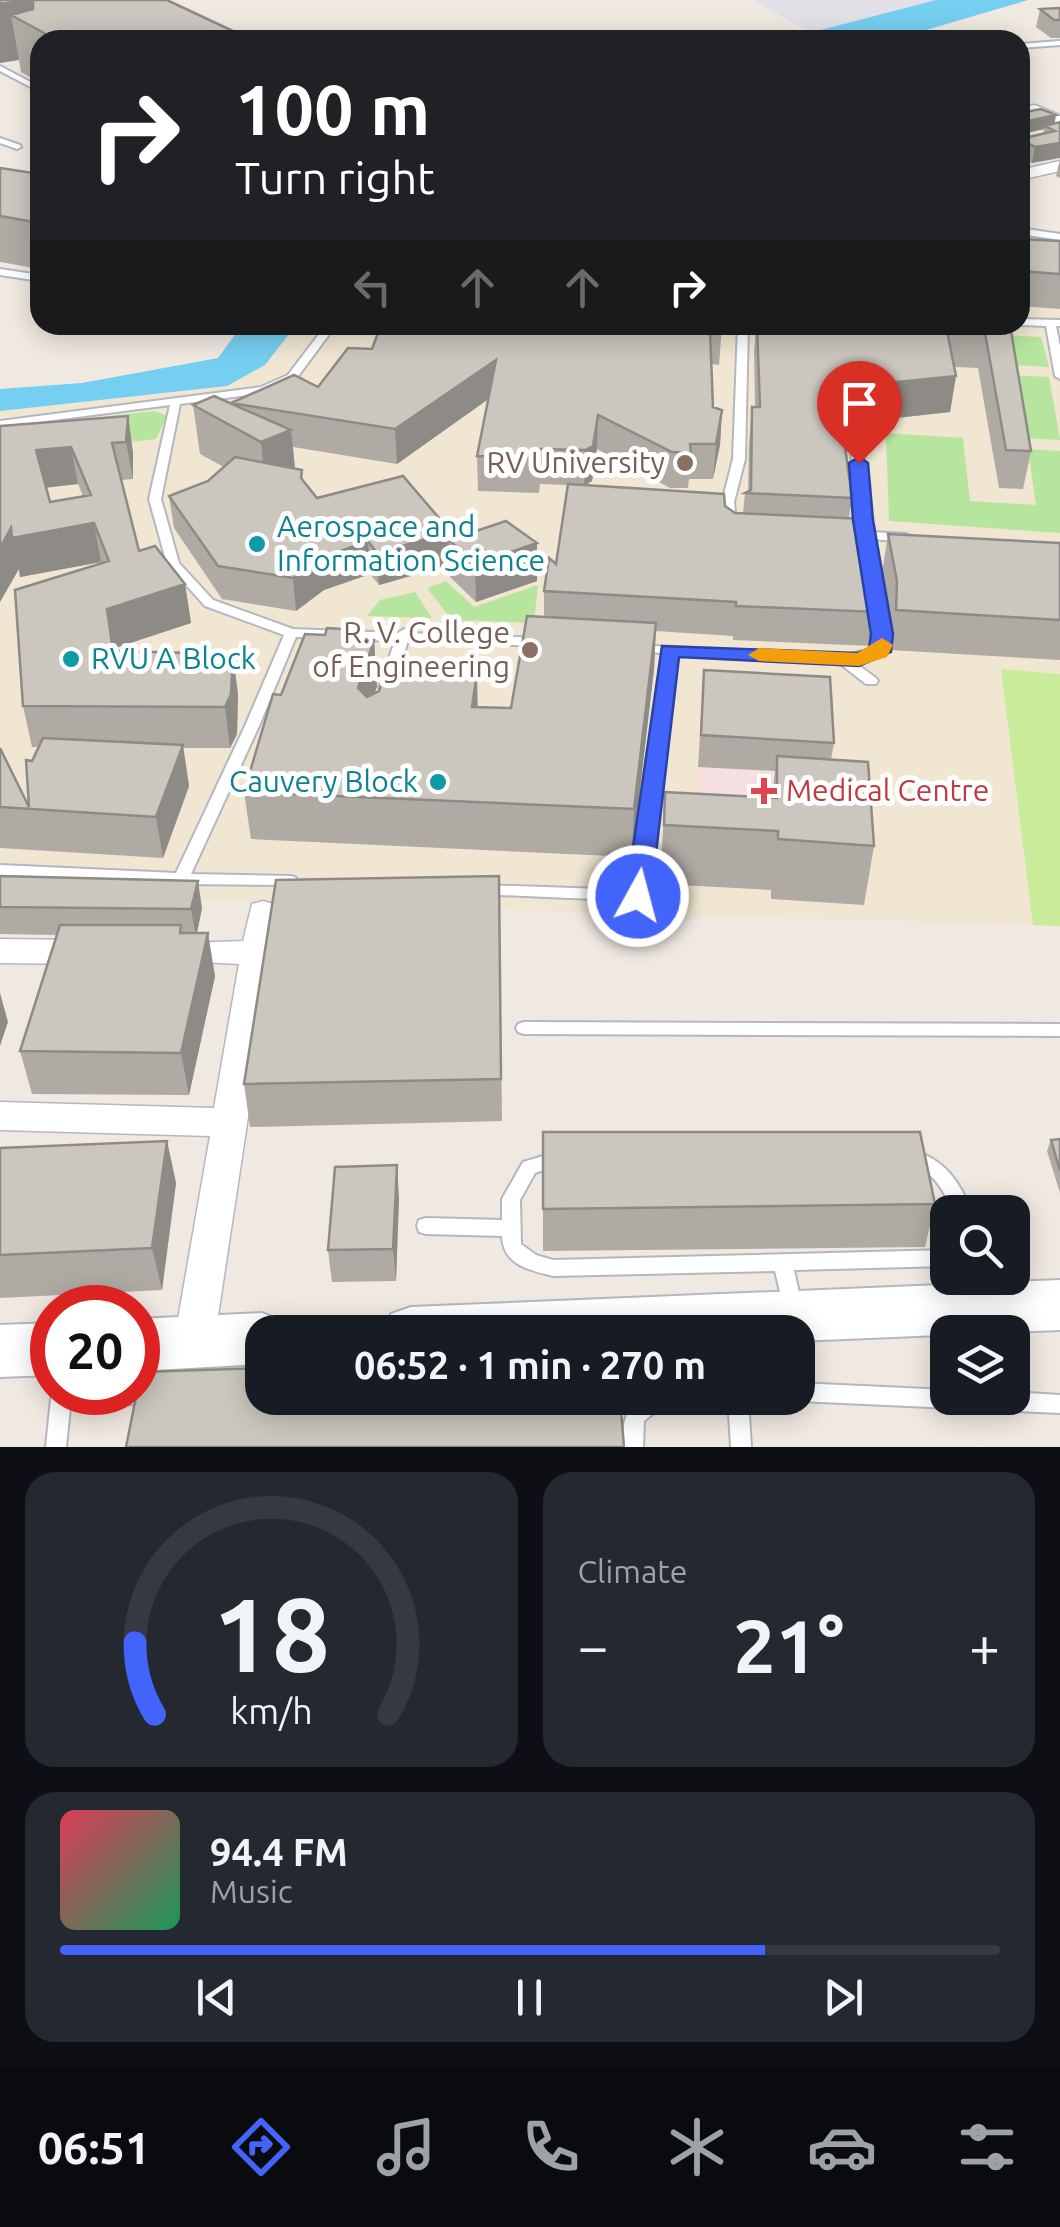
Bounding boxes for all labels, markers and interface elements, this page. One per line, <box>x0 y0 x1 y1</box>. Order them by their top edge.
icon: right <box>70 70 200 200</box>
text: 100 m <box>235 70 430 148</box>
text: Turn right <box>235 152 435 203</box>
icon: left <box>345 260 400 315</box>
icon: ahead <box>450 260 505 315</box>
icon: ahead <box>555 260 610 315</box>
icon: right <box>660 260 715 315</box>
pin <box>817 361 902 464</box>
icon: arrive <box>832 376 887 431</box>
place label: RV University <box>486 445 665 479</box>
marker: RV University <box>674 452 696 474</box>
place label: Aerospace and Information Science <box>277 509 545 577</box>
marker: Aerospace and Information Science <box>246 533 268 555</box>
place label: R. V. College of Engineering <box>312 615 510 683</box>
marker: R. V. College of Engineering <box>519 639 541 661</box>
place label: RVU A Block <box>91 641 256 675</box>
marker: RVU A Block <box>60 648 82 670</box>
place label: Cauvery Block <box>229 764 418 798</box>
marker: Cauvery Block <box>427 771 449 793</box>
place label: Medical Centre <box>786 773 989 807</box>
marker: Medical Centre <box>751 778 777 804</box>
position arrow <box>586 844 690 948</box>
map controls <box>930 1195 1030 1415</box>
button: search <box>930 1195 1030 1295</box>
speed limit sign: 20 <box>30 1285 160 1415</box>
button: layers <box>930 1315 1030 1415</box>
text: 06:52 · 1 min · 270 m <box>354 1344 706 1386</box>
text: Climate <box>578 1553 688 1589</box>
text: 18 <box>213 1575 330 1692</box>
text: 21° <box>733 1603 844 1687</box>
text: − <box>578 1615 609 1676</box>
text: + <box>969 1615 1000 1676</box>
text: km/h <box>230 1691 313 1731</box>
text: 94.4 FM <box>210 1831 348 1873</box>
text: Music <box>210 1873 293 1909</box>
icon: previous <box>189 1970 244 2025</box>
icon: pause <box>502 1970 557 2025</box>
icon: next <box>816 1970 871 2025</box>
icon: directions <box>226 2112 296 2182</box>
icon: music <box>371 2112 441 2182</box>
icon: phone <box>516 2112 586 2182</box>
icon: climate <box>662 2112 732 2182</box>
icon: car <box>807 2112 877 2182</box>
icon: filters <box>952 2112 1022 2182</box>
text: 06:51 <box>38 2122 150 2173</box>

